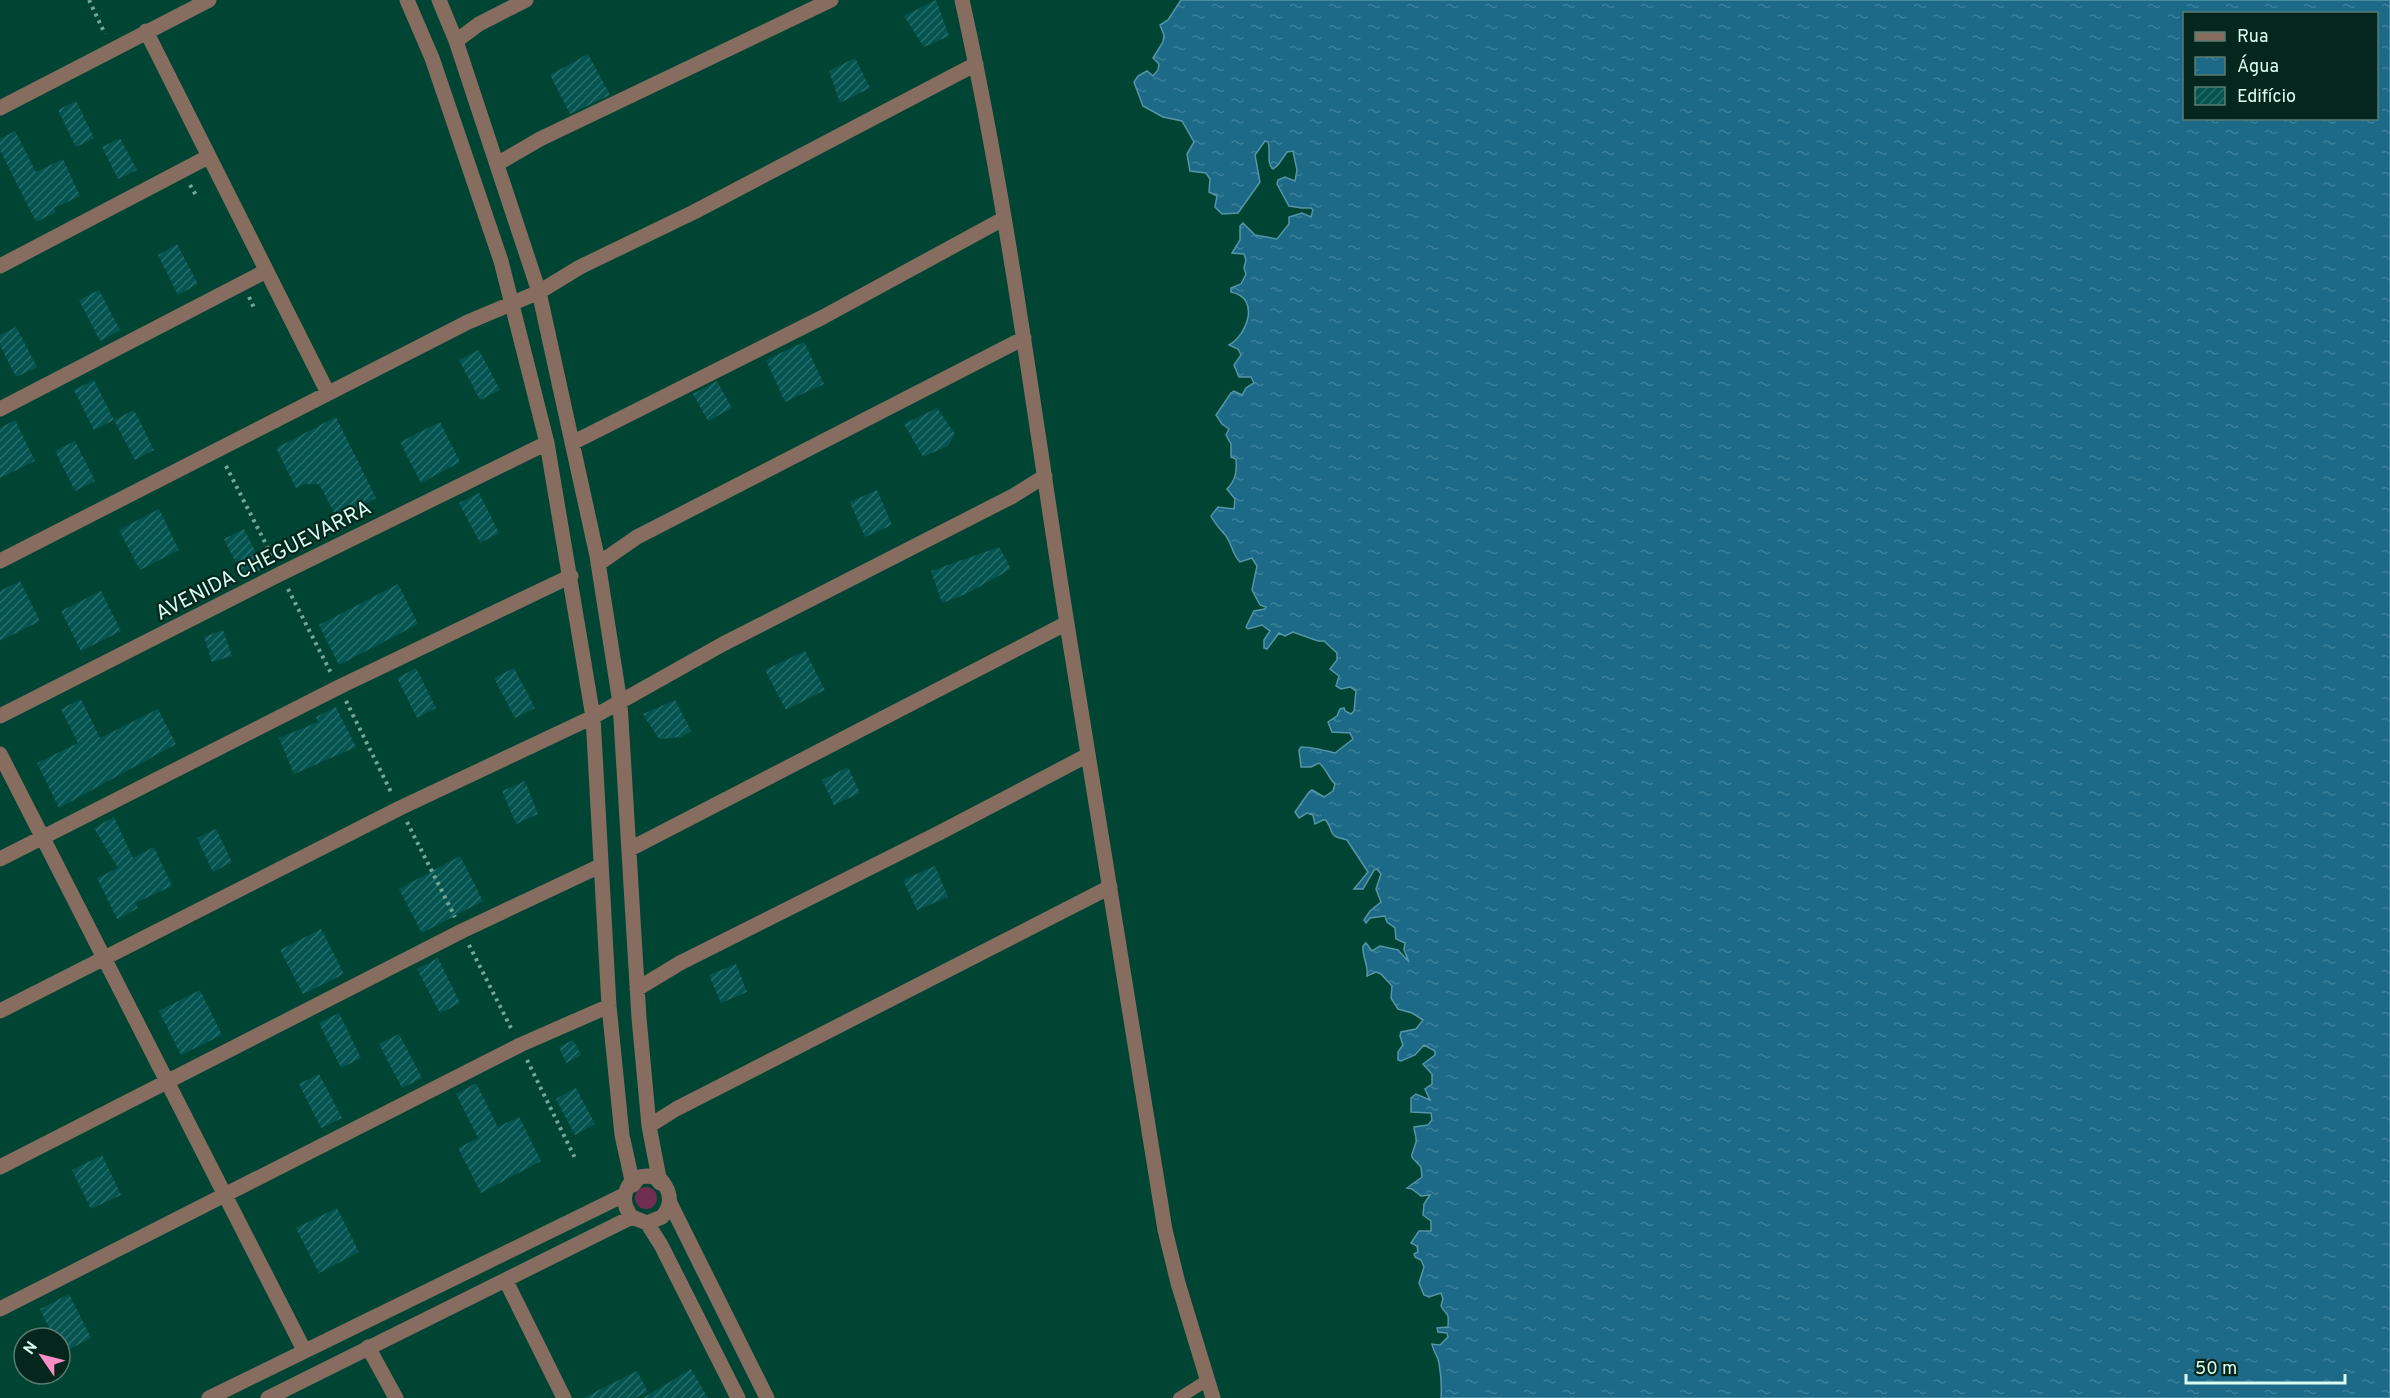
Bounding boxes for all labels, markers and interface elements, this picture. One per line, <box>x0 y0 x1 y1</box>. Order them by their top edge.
legend <box>2183 12 2378 120</box>
text: Rua <box>2237 26 2268 49</box>
text: Água <box>2237 54 2279 79</box>
text: Edifício <box>2237 86 2296 109</box>
street label: AVENIDA CHEGUEVARRA <box>151 495 376 628</box>
north arrow <box>12 1326 72 1386</box>
text: N <box>20 1338 43 1359</box>
scale bar <box>2186 1347 2345 1385</box>
text: 50 m <box>2195 1358 2237 1381</box>

